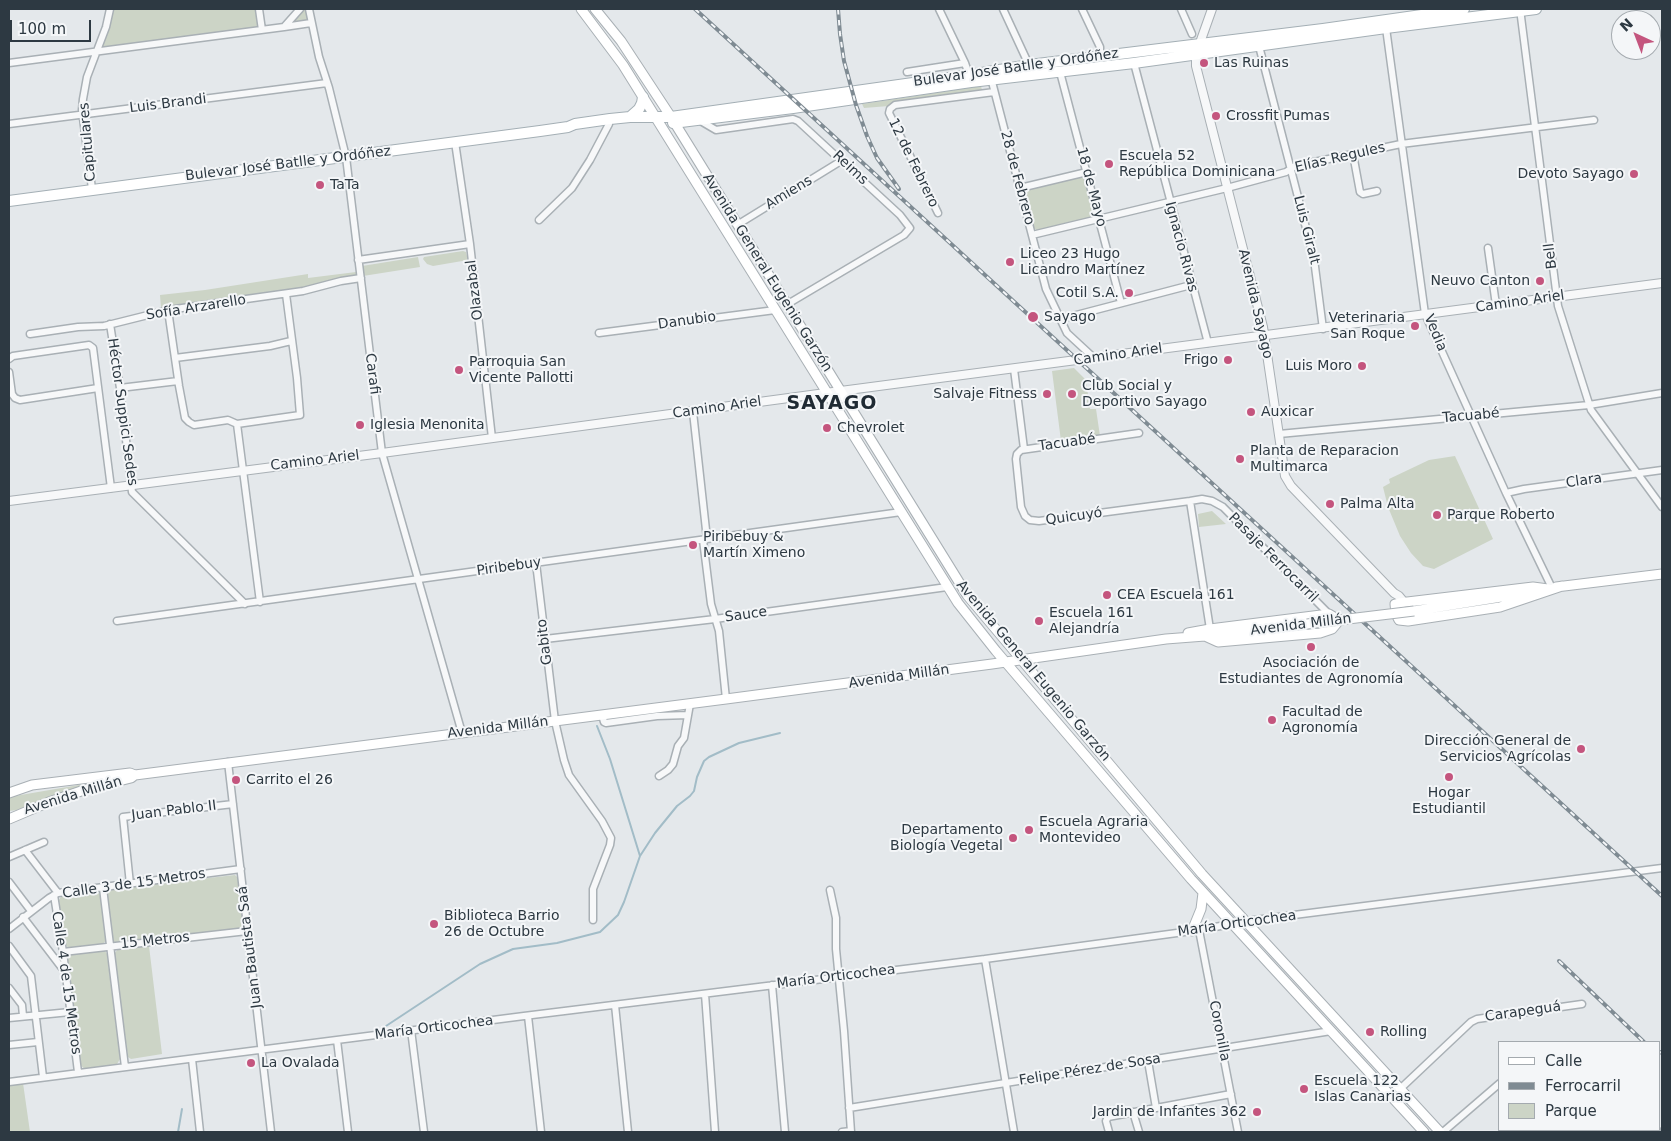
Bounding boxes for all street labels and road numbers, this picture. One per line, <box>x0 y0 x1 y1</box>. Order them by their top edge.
street label: Bulevar José Batlle y Ordóñez <box>912 45 1120 91</box>
street label: Luis Brandi <box>128 91 208 117</box>
street label: Capitulares <box>76 102 100 182</box>
street label: 12 de Febrero <box>884 116 942 210</box>
street label: 28 de Febrero <box>996 129 1038 227</box>
street label: Elías Regules <box>1293 139 1387 177</box>
street label: Bulevar José Batlle y Ordóñez <box>184 143 392 185</box>
street label: 18 de Mayo <box>1072 145 1110 229</box>
street label: Reims <box>829 147 871 189</box>
street label: Avenida General Eugenio Garzón <box>699 171 835 375</box>
street label: Amiens <box>762 172 816 214</box>
street label: Luis Giralt <box>1289 194 1323 266</box>
street label: Ignacio Rivas <box>1161 200 1201 294</box>
street label: Bell <box>1541 242 1561 270</box>
street label: Avenida Sayago <box>1234 247 1276 361</box>
street label: Olazabal <box>463 259 487 321</box>
street label: Camino Ariel <box>1475 287 1565 317</box>
street label: Sofía Arzarello <box>145 292 247 324</box>
street label: Danubio <box>657 309 717 333</box>
street label: Vedia <box>1420 312 1450 354</box>
street label: Héctor Suppici Sedes <box>103 337 141 487</box>
street label: Camino Ariel <box>1073 340 1163 370</box>
street label: Carafi <box>361 352 383 396</box>
street label: Camino Ariel <box>672 393 762 423</box>
street label: Tacuabé <box>1442 405 1500 427</box>
street label: Tacuabé <box>1037 431 1097 455</box>
street label: Camino Ariel <box>270 447 360 475</box>
street label: Clara <box>1565 470 1603 492</box>
street label: Quicuyó <box>1045 505 1103 529</box>
street label: Pasaje Ferrocarril <box>1225 510 1321 606</box>
street label: Piribebuy <box>476 554 542 580</box>
street label: Avenida General Eugenio Garzón <box>952 577 1114 765</box>
street label: Sauce <box>724 604 768 626</box>
street label: Avenida Millán <box>1250 610 1352 640</box>
street label: Gabito <box>534 618 556 666</box>
street label: Avenida Millán <box>848 662 950 692</box>
street label: Avenida Millán <box>447 713 549 743</box>
street label: Avenida Millán <box>22 773 124 819</box>
street label: Juan Pablo II <box>131 797 217 825</box>
street label: Calle 3 de 15 Metros <box>61 866 207 902</box>
street label: Juan Bautista Saá <box>234 885 266 1009</box>
street label: María Orticochea <box>1177 907 1297 941</box>
street label: Calle 4 de 15 Metros <box>48 910 84 1056</box>
street label: 15 Metros <box>119 929 191 953</box>
street label: María Orticochea <box>776 961 896 993</box>
street label: Carapeguá <box>1484 998 1562 1026</box>
street label: Coronilla <box>1205 999 1233 1063</box>
street label: María Orticochea <box>374 1012 494 1044</box>
street label: Felipe Pérez de Sosa <box>1018 1050 1162 1090</box>

